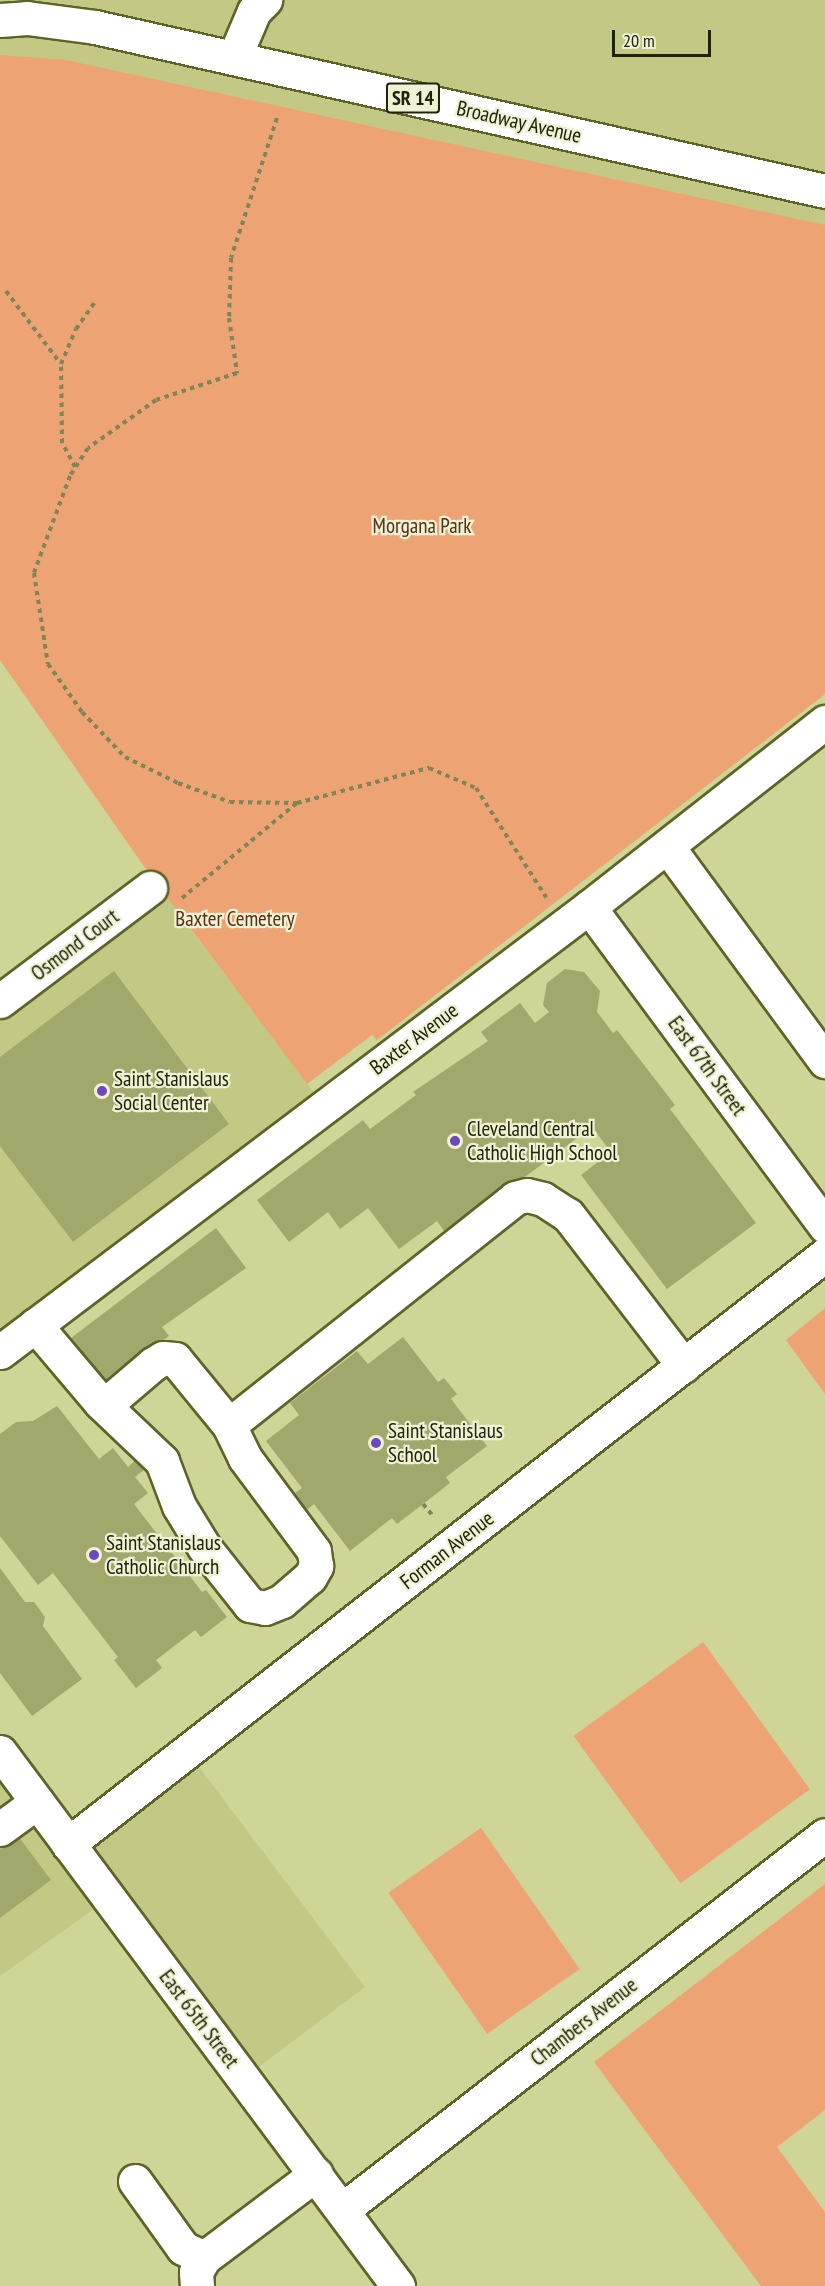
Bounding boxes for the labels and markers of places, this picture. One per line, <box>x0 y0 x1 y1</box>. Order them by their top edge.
place label: Saint Stanislaus Social Center <box>114 1066 229 1116</box>
marker: Saint Stanislaus Social Center <box>95 1084 109 1098</box>
place label: Cleveland Central Catholic High School <box>467 1116 618 1166</box>
marker: Cleveland Central Catholic High School <box>448 1134 462 1148</box>
place label: Saint Stanislaus School <box>388 1418 503 1468</box>
marker: Saint Stanislaus School <box>369 1436 383 1450</box>
place label: Saint Stanislaus Catholic Church <box>106 1530 221 1580</box>
marker: Saint Stanislaus Catholic Church <box>87 1548 101 1562</box>

